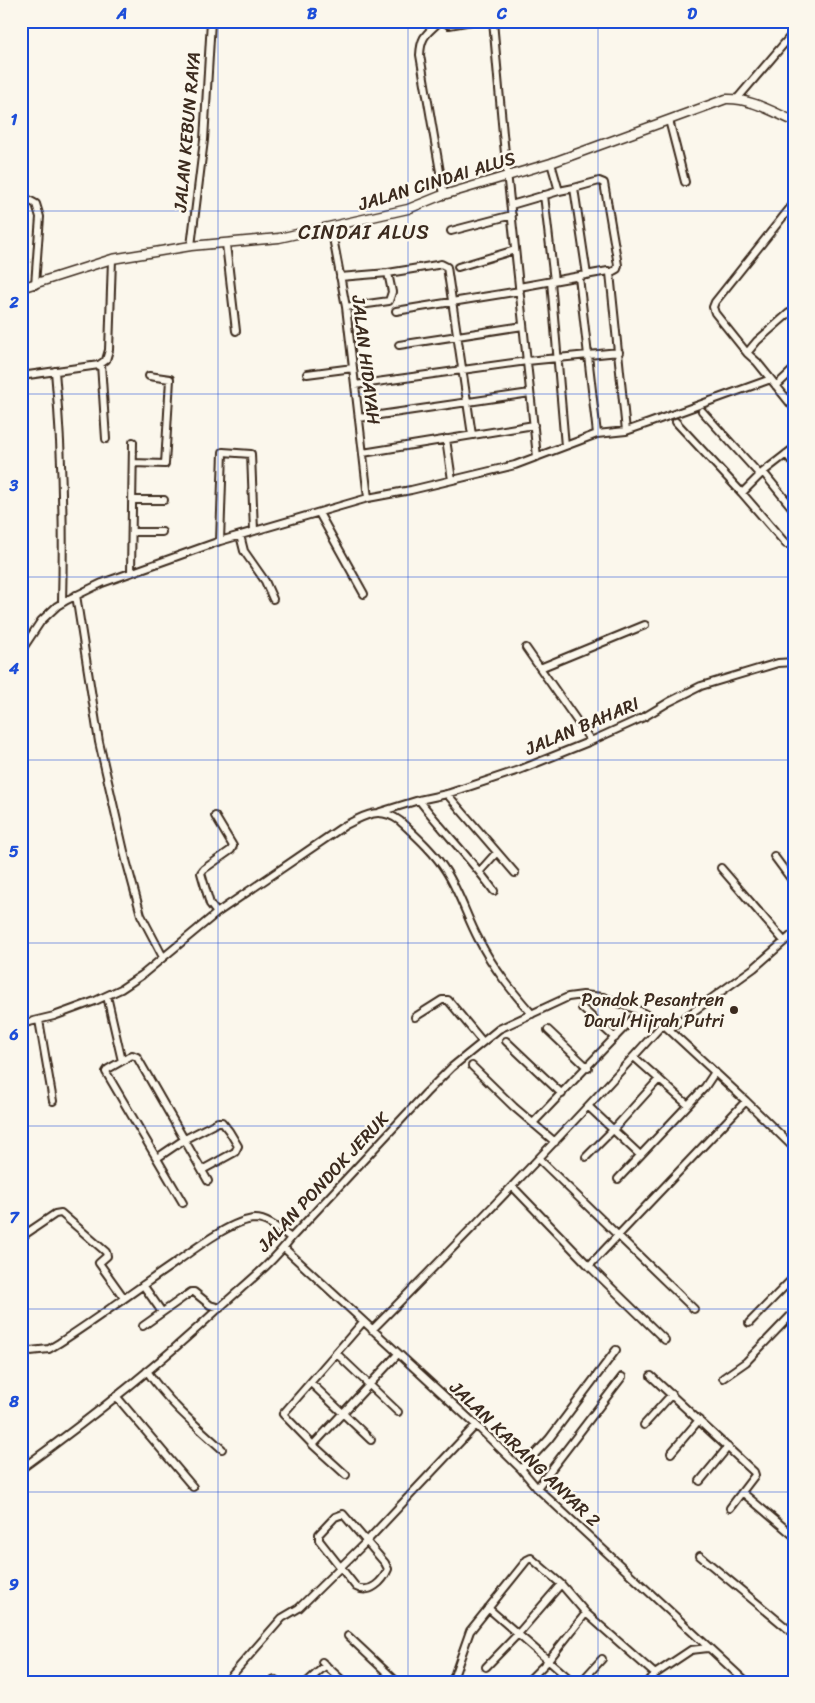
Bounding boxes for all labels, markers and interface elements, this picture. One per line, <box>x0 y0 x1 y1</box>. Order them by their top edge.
text: A <box>116 0 127 28</box>
text: B <box>307 0 318 28</box>
text: C <box>496 0 508 28</box>
text: D <box>687 0 697 28</box>
street label: JALAN KEBUN RAYA <box>164 51 210 214</box>
text: 1 <box>11 105 18 134</box>
street label: JALAN CINDAI ALUS <box>353 142 520 220</box>
district label: CINDAI ALUS <box>298 215 430 250</box>
text: 2 <box>8 288 19 317</box>
street label: JALAN HIDAYAH <box>342 293 390 427</box>
text: 3 <box>9 471 19 500</box>
text: 4 <box>8 654 19 683</box>
street label: JALAN BAHARI <box>519 687 645 765</box>
text: 5 <box>9 837 19 866</box>
place label: Pondok Pesantren Darul Hijrah Putri <box>581 984 725 1037</box>
marker: Pondok Pesantren Darul Hijrah Putri <box>728 1004 740 1016</box>
text: 6 <box>8 1020 19 1049</box>
street label: JALAN PONDOK JERUK <box>248 1104 398 1260</box>
text: 7 <box>9 1203 20 1232</box>
street label: JALAN KARANG ANYAR 2 <box>441 1372 608 1535</box>
text: 8 <box>8 1387 19 1416</box>
text: 9 <box>9 1570 19 1599</box>

